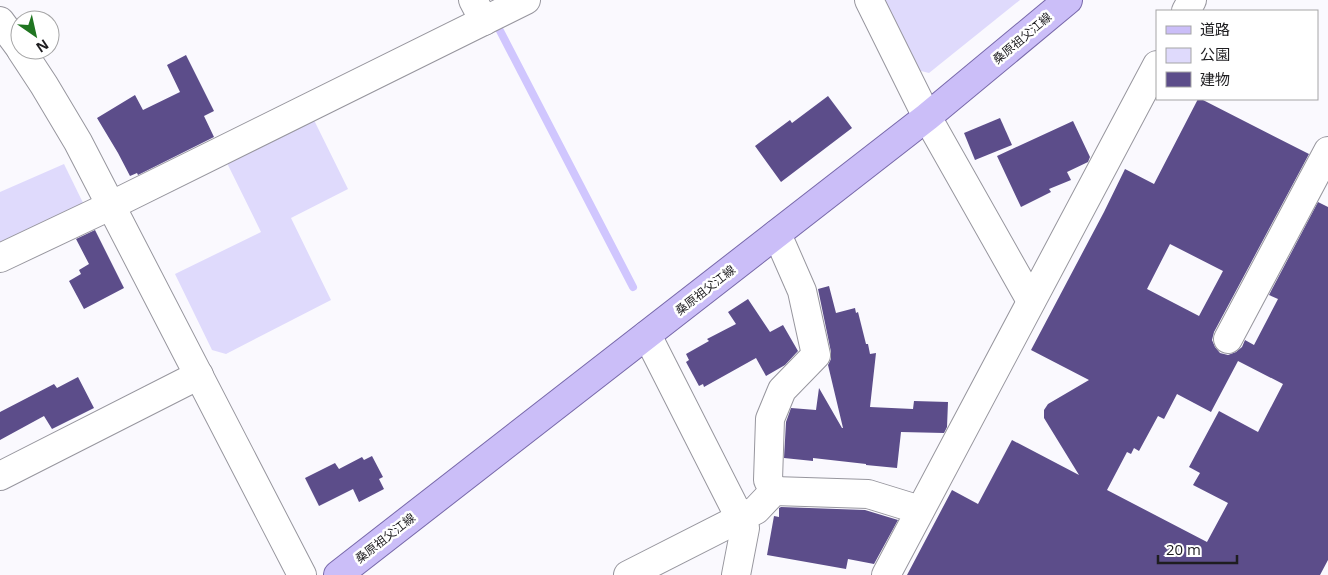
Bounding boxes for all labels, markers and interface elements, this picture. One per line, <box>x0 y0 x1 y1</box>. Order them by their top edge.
street label: 桑原祖父江線 <box>989 8 1055 68</box>
north arrow <box>10 10 60 60</box>
legend <box>1156 10 1318 100</box>
text: 道路 <box>1200 19 1230 39</box>
text: N <box>33 35 53 57</box>
text: 公園 <box>1200 44 1230 64</box>
text: 建物 <box>1200 69 1230 89</box>
street label: 桑原祖父江線 <box>671 261 739 319</box>
street label: 桑原祖父江線 <box>351 509 419 567</box>
scale bar <box>1158 532 1237 564</box>
text: 20 m <box>1166 539 1201 559</box>

